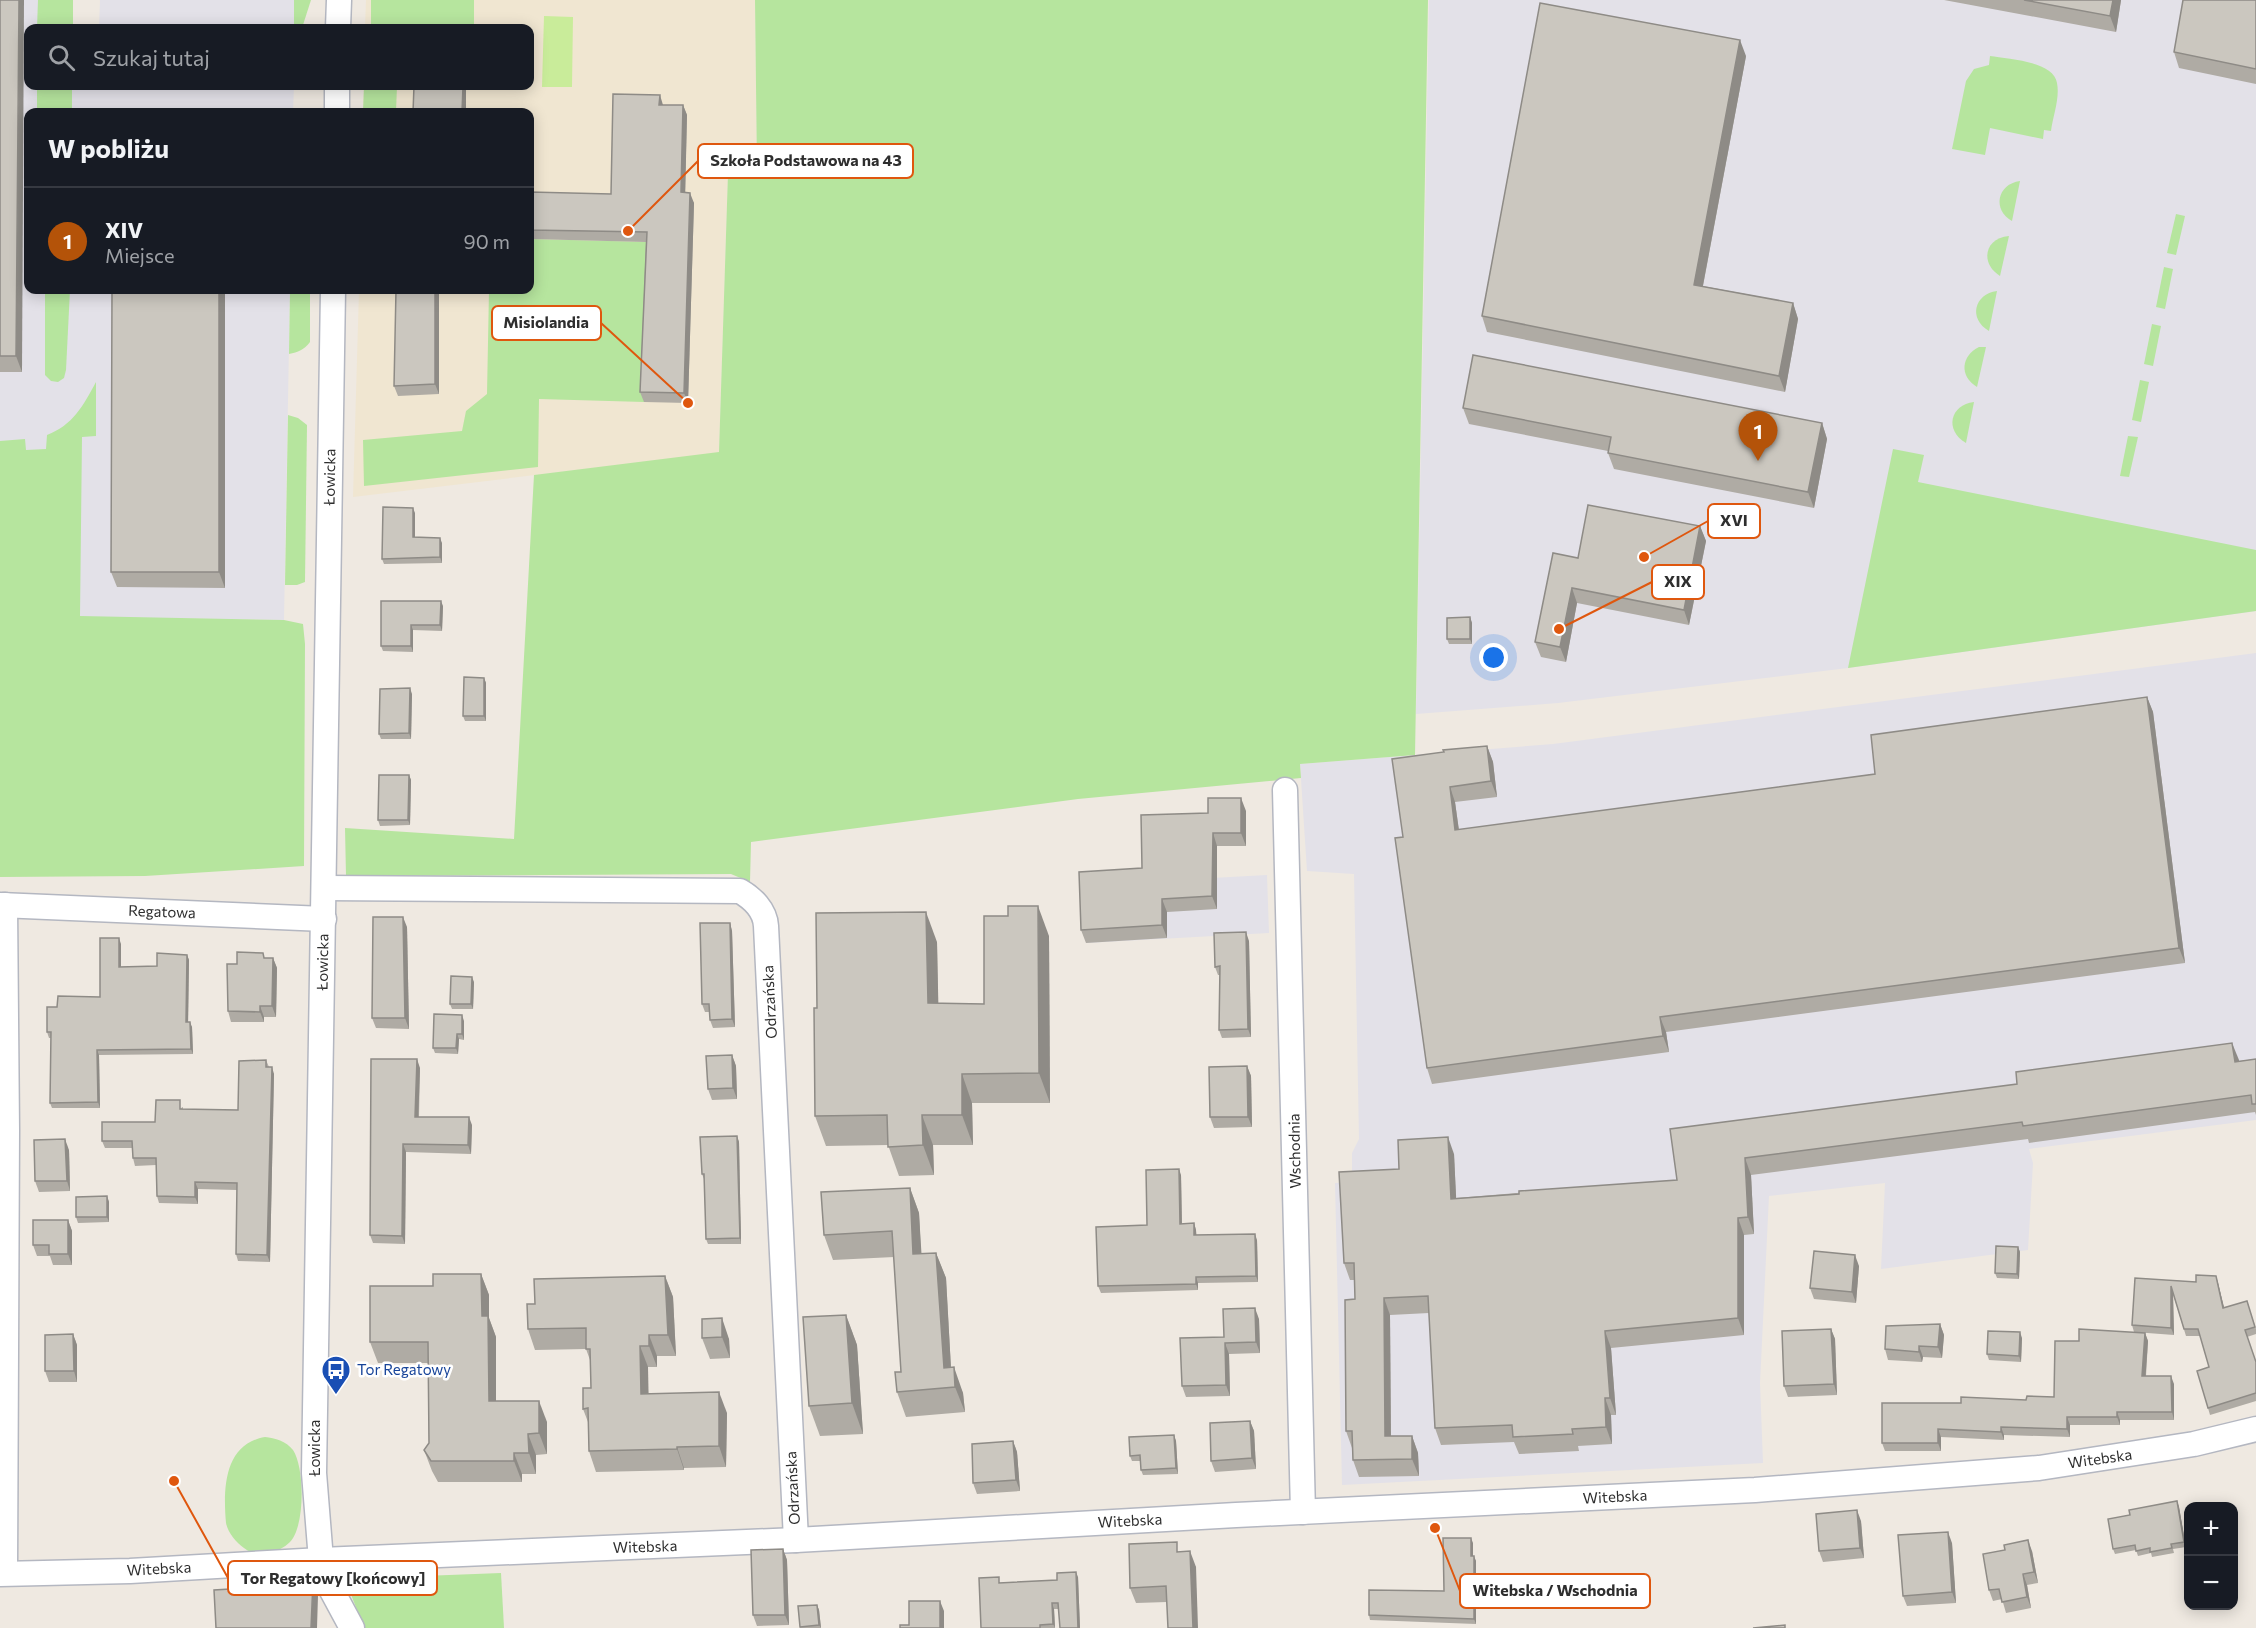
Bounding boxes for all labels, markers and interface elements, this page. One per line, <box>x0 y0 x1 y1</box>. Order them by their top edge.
search box <box>24 24 534 90</box>
icon: search <box>45 41 78 74</box>
text: Szukaj tutaj <box>93 44 210 71</box>
text: W pobliżu <box>48 132 169 163</box>
callout: Szkoła Podstawowa na 43 <box>698 144 913 178</box>
text: Szkoła Podstawowa na 43 <box>710 150 902 169</box>
text: XIV <box>105 216 143 243</box>
text: 1 <box>63 229 72 253</box>
text: 90 m <box>464 229 510 253</box>
text: Miejsce <box>105 243 174 267</box>
callout: Misiolandia <box>492 306 601 340</box>
text: Misiolandia <box>503 312 589 331</box>
pin: 1 <box>1738 412 1778 461</box>
street label: Łowicka <box>319 448 338 506</box>
callout: XVI <box>1708 504 1760 538</box>
text: XVI <box>1720 510 1748 529</box>
callout: XIX <box>1652 565 1704 599</box>
text: XIX <box>1664 571 1692 590</box>
your location <box>1479 643 1508 672</box>
street label: Regatowa <box>128 901 196 921</box>
street label: Łowicka <box>312 933 331 991</box>
street label: Odrzańska <box>758 965 780 1039</box>
street label: Wschodnia <box>1284 1113 1304 1189</box>
bus stop icon: Tor Regatowy <box>320 1354 352 1396</box>
place label: Tor Regatowy <box>357 1360 451 1378</box>
street label: Łowicka <box>305 1420 323 1477</box>
street label: Witebska <box>2067 1445 2133 1471</box>
street label: Odrzańska <box>781 1451 803 1525</box>
street label: Witebska <box>1582 1485 1648 1507</box>
map controls <box>2184 1502 2238 1610</box>
button: + <box>2184 1502 2238 1556</box>
street label: Witebska <box>1097 1509 1163 1531</box>
street label: Witebska <box>612 1536 678 1556</box>
button: − <box>2184 1556 2238 1610</box>
street label: Witebska <box>126 1557 192 1579</box>
callout: Tor Regatowy [końcowy] <box>228 1561 437 1595</box>
text: Tor Regatowy [końcowy] <box>241 1568 425 1587</box>
callout: Witebska / Wschodnia <box>1460 1574 1650 1608</box>
text: Witebska / Wschodnia <box>1472 1580 1638 1599</box>

